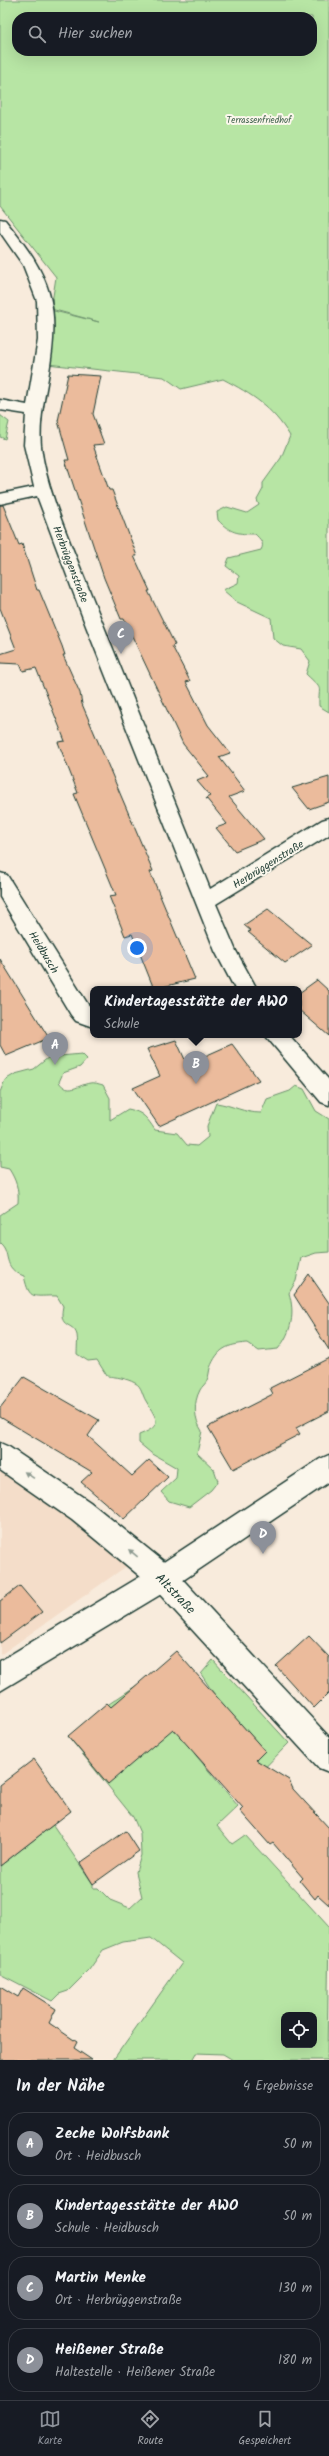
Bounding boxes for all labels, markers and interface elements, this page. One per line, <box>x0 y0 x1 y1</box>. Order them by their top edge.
search box <box>12 12 317 56</box>
text: Hier suchen <box>58 22 132 46</box>
icon: search <box>26 23 48 45</box>
park label: Terrassenfriedhof <box>227 113 293 128</box>
street label: Herbrüggenstraße <box>47 523 93 605</box>
pin: C <box>108 621 134 654</box>
street label: Herbrüggenstraße <box>229 836 308 894</box>
street label: Heidbusch <box>23 928 63 977</box>
your location <box>127 938 147 958</box>
popup <box>90 986 302 1038</box>
text: Kindertagesstätte der AWO <box>104 990 288 1014</box>
text: Schule <box>104 1014 139 1035</box>
pin: A <box>42 1032 68 1065</box>
pin: B <box>183 1051 209 1084</box>
one-way arrow <box>24 1471 35 1479</box>
pin: D <box>250 1521 276 1554</box>
one-way arrow <box>128 1548 139 1557</box>
street label: Altstraße <box>150 1569 200 1620</box>
map controls <box>281 2012 317 2048</box>
button: locate <box>281 2012 317 2048</box>
text: In der Nähe <box>16 2073 105 2100</box>
text: 4 Ergebnisse <box>243 2076 313 2097</box>
text: Zeche Wolfsbank <box>55 2122 169 2146</box>
text: A <box>26 2134 34 2155</box>
text: 50 m <box>283 2134 312 2155</box>
text: Ort · Heidbusch <box>55 2146 141 2167</box>
text: Kindertagesstätte der AWO <box>55 2194 238 2218</box>
text: B <box>26 2206 34 2227</box>
text: 50 m <box>283 2206 312 2227</box>
text: Schule · Heidbusch <box>55 2218 159 2239</box>
text: Martin Menke <box>55 2266 146 2290</box>
text: C <box>26 2278 34 2299</box>
text: 130 m <box>278 2278 312 2299</box>
text: Ort · Herbrüggenstraße <box>55 2290 182 2311</box>
text: Heißener Straße <box>55 2338 164 2362</box>
text: D <box>26 2350 34 2371</box>
text: 180 m <box>278 2350 312 2371</box>
text: Haltestelle · Heißener Straße <box>55 2362 215 2383</box>
tab: Karte <box>38 2408 62 2450</box>
tab: Route <box>137 2408 163 2450</box>
tab: Gespeichert <box>239 2408 291 2450</box>

